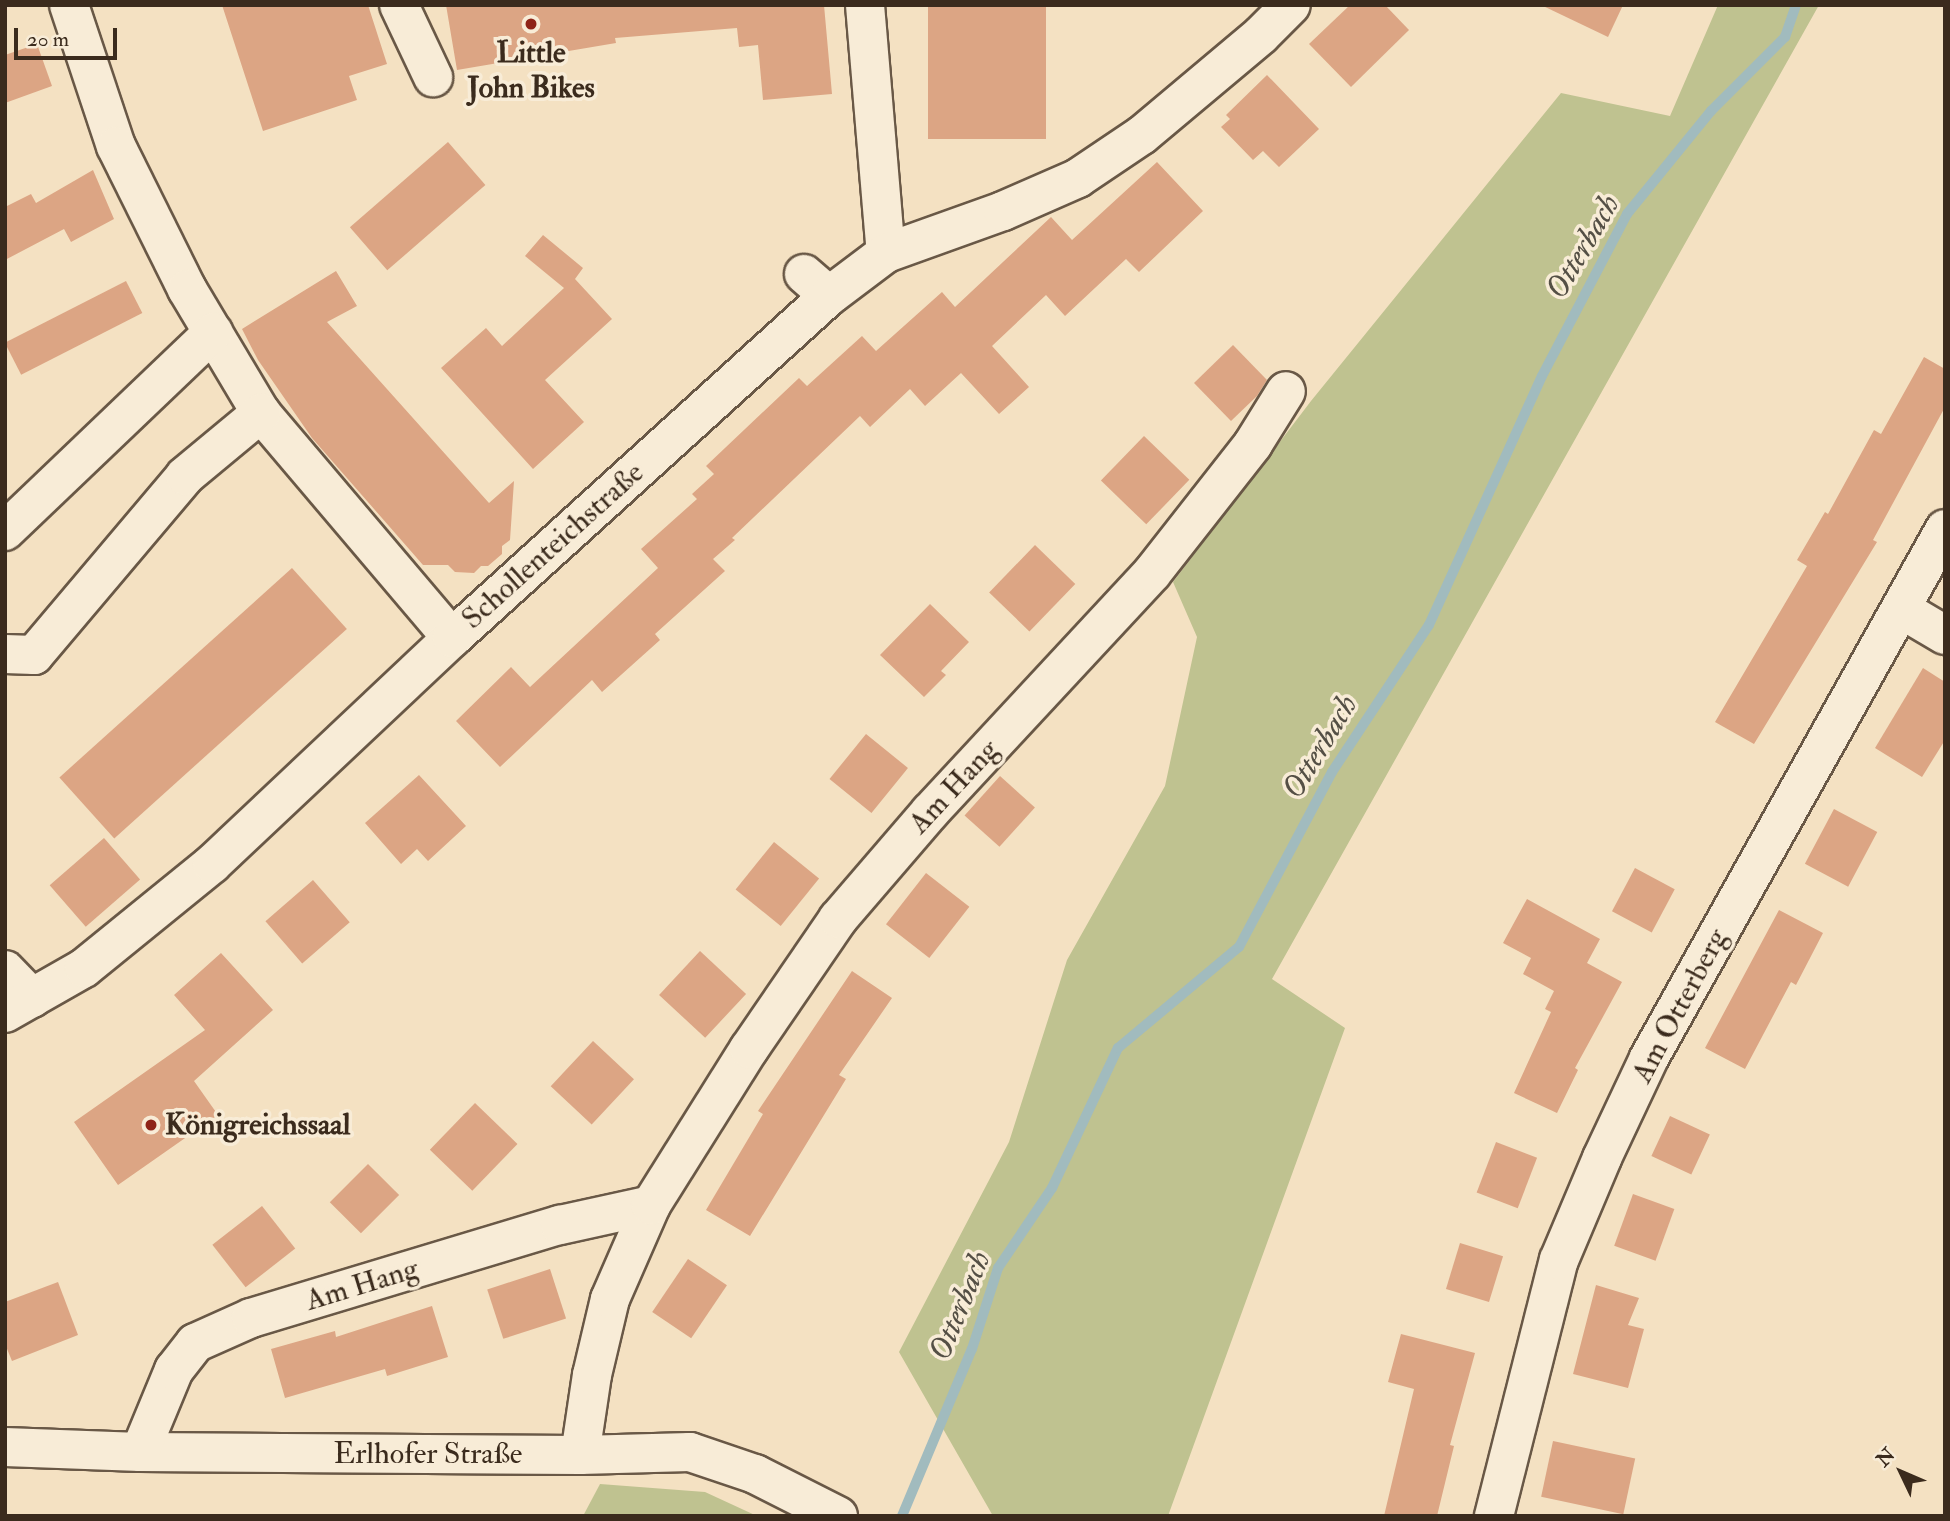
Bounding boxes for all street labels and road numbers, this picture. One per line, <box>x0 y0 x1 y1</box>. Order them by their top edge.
street label: Schollenteichstraße <box>455 455 651 637</box>
street label: Am Hang <box>901 732 1007 842</box>
street label: Am Otterberg <box>1624 923 1736 1089</box>
street label: Am Hang <box>301 1251 423 1319</box>
street label: Erlhofer Straße <box>334 1436 522 1472</box>

